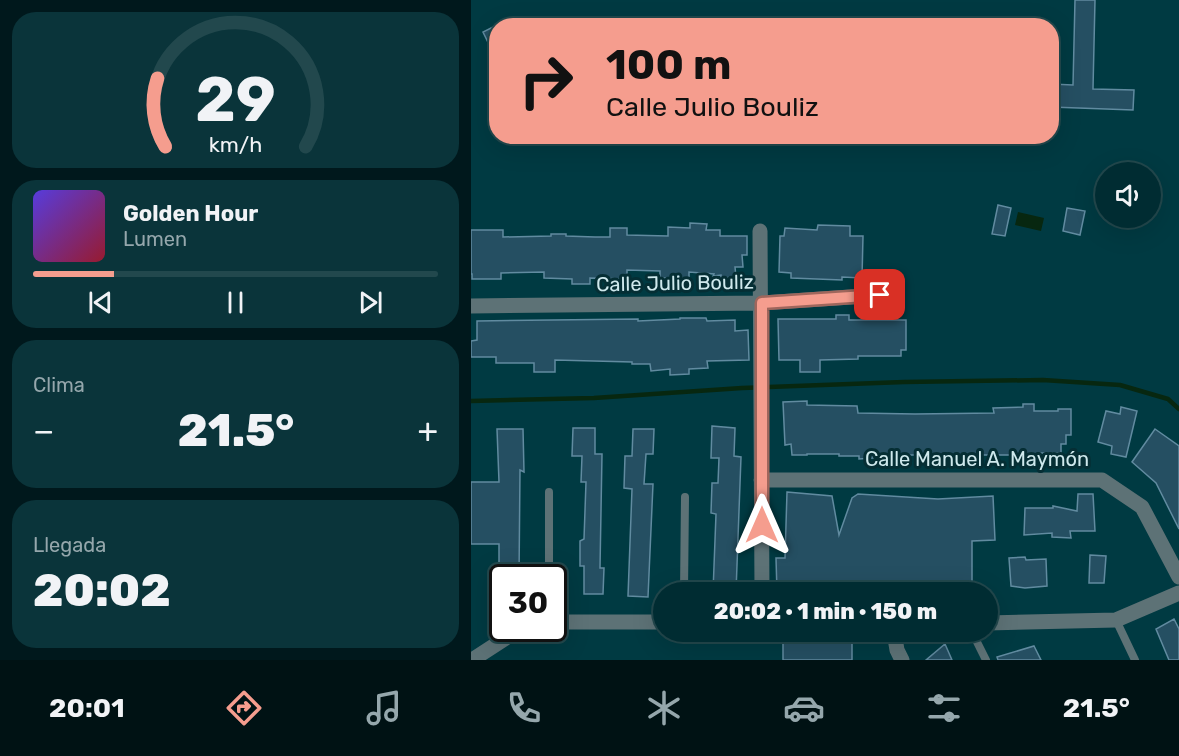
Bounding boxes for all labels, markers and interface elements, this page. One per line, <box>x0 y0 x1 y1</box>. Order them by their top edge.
text: 100 m <box>606 40 731 90</box>
icon: right <box>507 42 585 120</box>
text: 29 <box>195 63 276 137</box>
text: Calle Julio Bouliz <box>606 91 819 123</box>
text: km/h <box>209 132 262 157</box>
map controls <box>1095 162 1161 228</box>
button: sound <box>1095 162 1161 228</box>
text: Golden Hour <box>123 200 258 227</box>
text: Lumen <box>123 227 187 251</box>
pin <box>854 269 905 320</box>
street label: Calle Julio Bouliz <box>596 270 754 296</box>
icon: arrive <box>863 278 896 311</box>
icon: previous <box>84 286 117 319</box>
icon: pause <box>219 286 252 319</box>
icon: next <box>354 286 387 319</box>
text: Clima <box>33 373 85 397</box>
text: 21.5° <box>178 404 294 457</box>
text: − <box>33 411 54 450</box>
text: + <box>417 411 438 450</box>
street label: Calle Manuel A. Maymón <box>865 447 1089 471</box>
position arrow <box>730 493 794 557</box>
text: Llegada <box>33 533 106 557</box>
text: 20:02 <box>33 564 171 617</box>
speed limit sign: 30 <box>489 564 567 642</box>
text: 20:02 · 1 min · 150 m <box>714 598 937 625</box>
icon: directions <box>223 687 265 729</box>
icon: music <box>363 687 405 729</box>
icon: phone <box>503 687 545 729</box>
icon: climate <box>643 687 685 729</box>
icon: car <box>783 687 825 729</box>
icon: filters <box>923 687 965 729</box>
text: 20:01 <box>49 692 125 724</box>
text: 21.5° <box>1063 692 1130 724</box>

